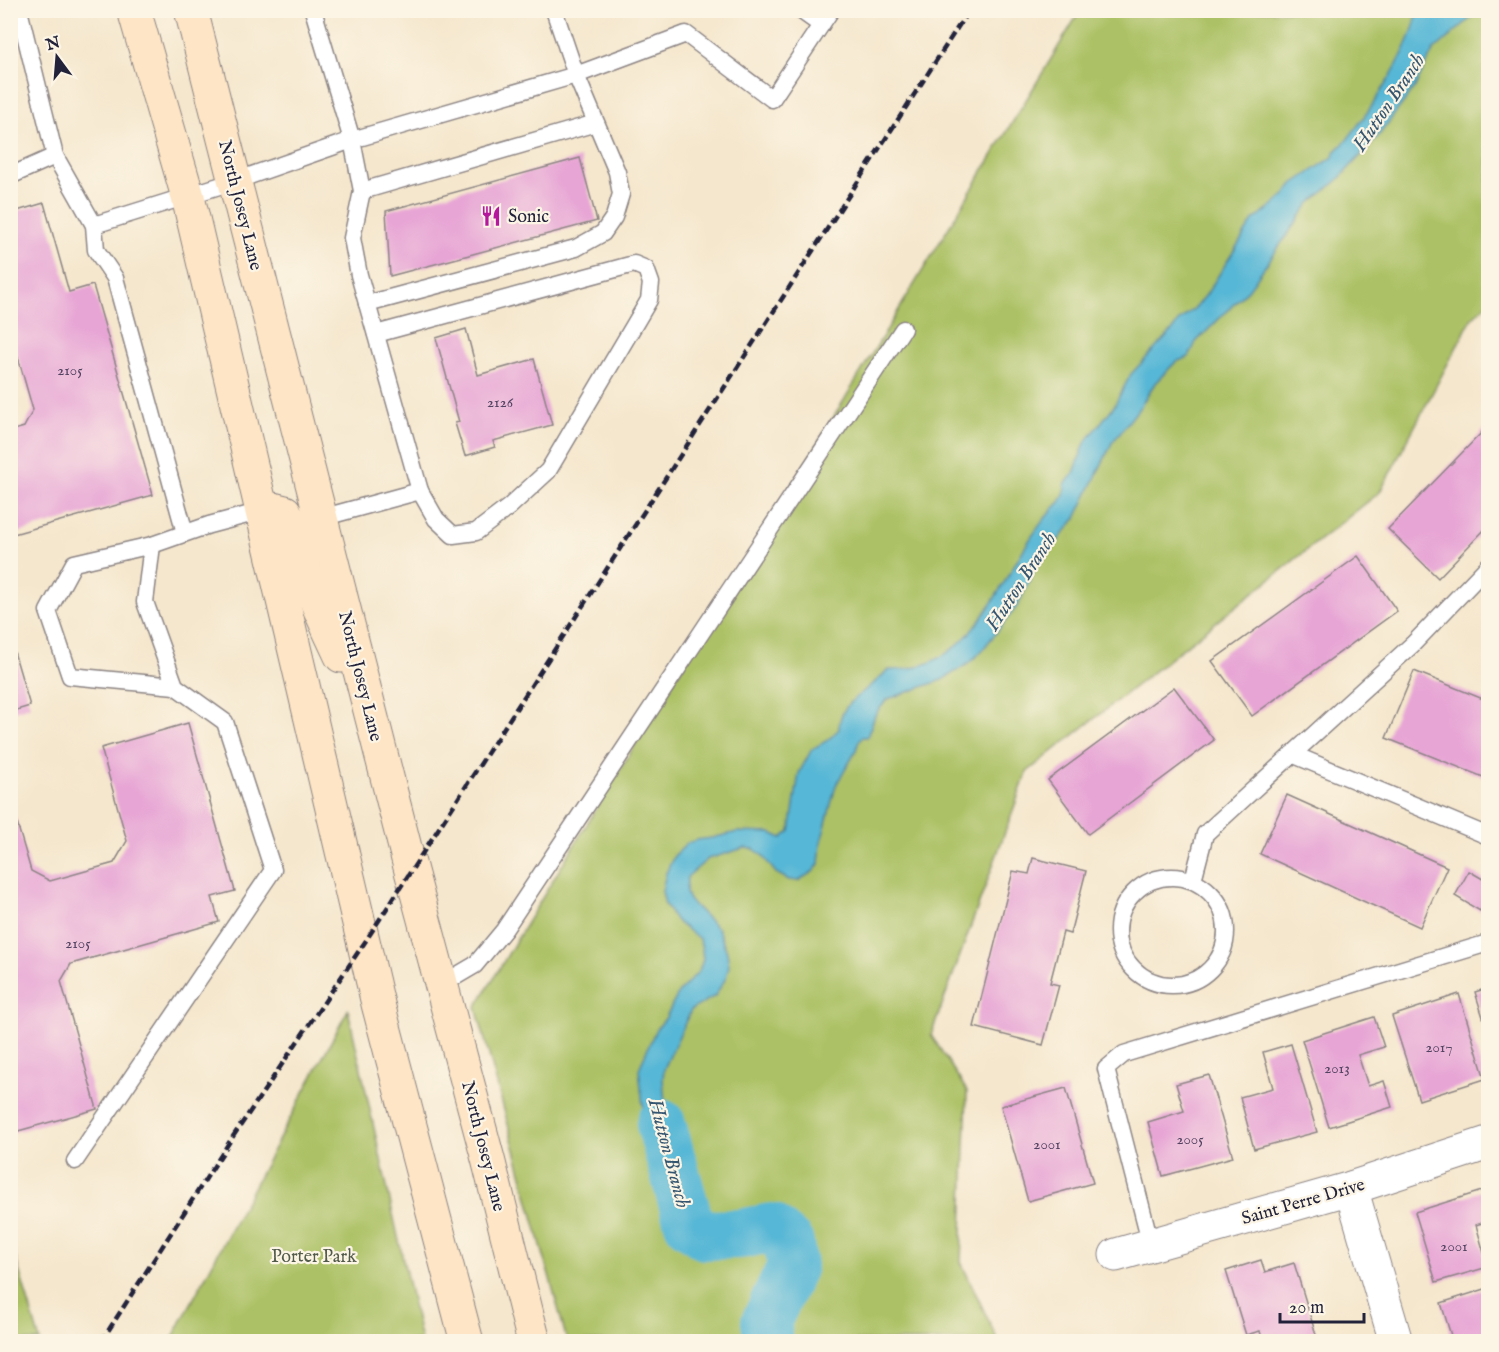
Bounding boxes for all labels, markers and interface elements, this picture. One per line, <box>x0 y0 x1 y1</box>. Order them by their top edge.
north arrow <box>27 27 87 87</box>
text: N <box>43 33 63 56</box>
water label: Hutton Branch <box>1347 49 1431 157</box>
street label: North Josey Lane <box>212 138 267 273</box>
restaurant icon: Sonic <box>479 204 503 228</box>
place label: Sonic <box>508 206 549 229</box>
house number: 2105 <box>57 361 83 380</box>
house number: 2126 <box>487 393 514 412</box>
water label: Hutton Branch <box>980 528 1062 636</box>
street label: North Josey Lane <box>332 609 387 744</box>
house number: 2105 <box>65 934 91 953</box>
house number: 2017 <box>1426 1038 1452 1057</box>
house number: 2013 <box>1324 1059 1350 1078</box>
street label: North Josey Lane <box>455 1079 510 1214</box>
water label: Hutton Branch <box>642 1095 695 1211</box>
house number: 2005 <box>1176 1130 1204 1149</box>
house number: 2001 <box>1033 1135 1061 1154</box>
street label: Saint Perre Drive <box>1239 1174 1368 1231</box>
house number: 2001 <box>1440 1237 1468 1256</box>
park label: Porter Park <box>271 1246 357 1269</box>
scale bar <box>1280 1286 1364 1324</box>
text: 20 m <box>1289 1297 1324 1320</box>

